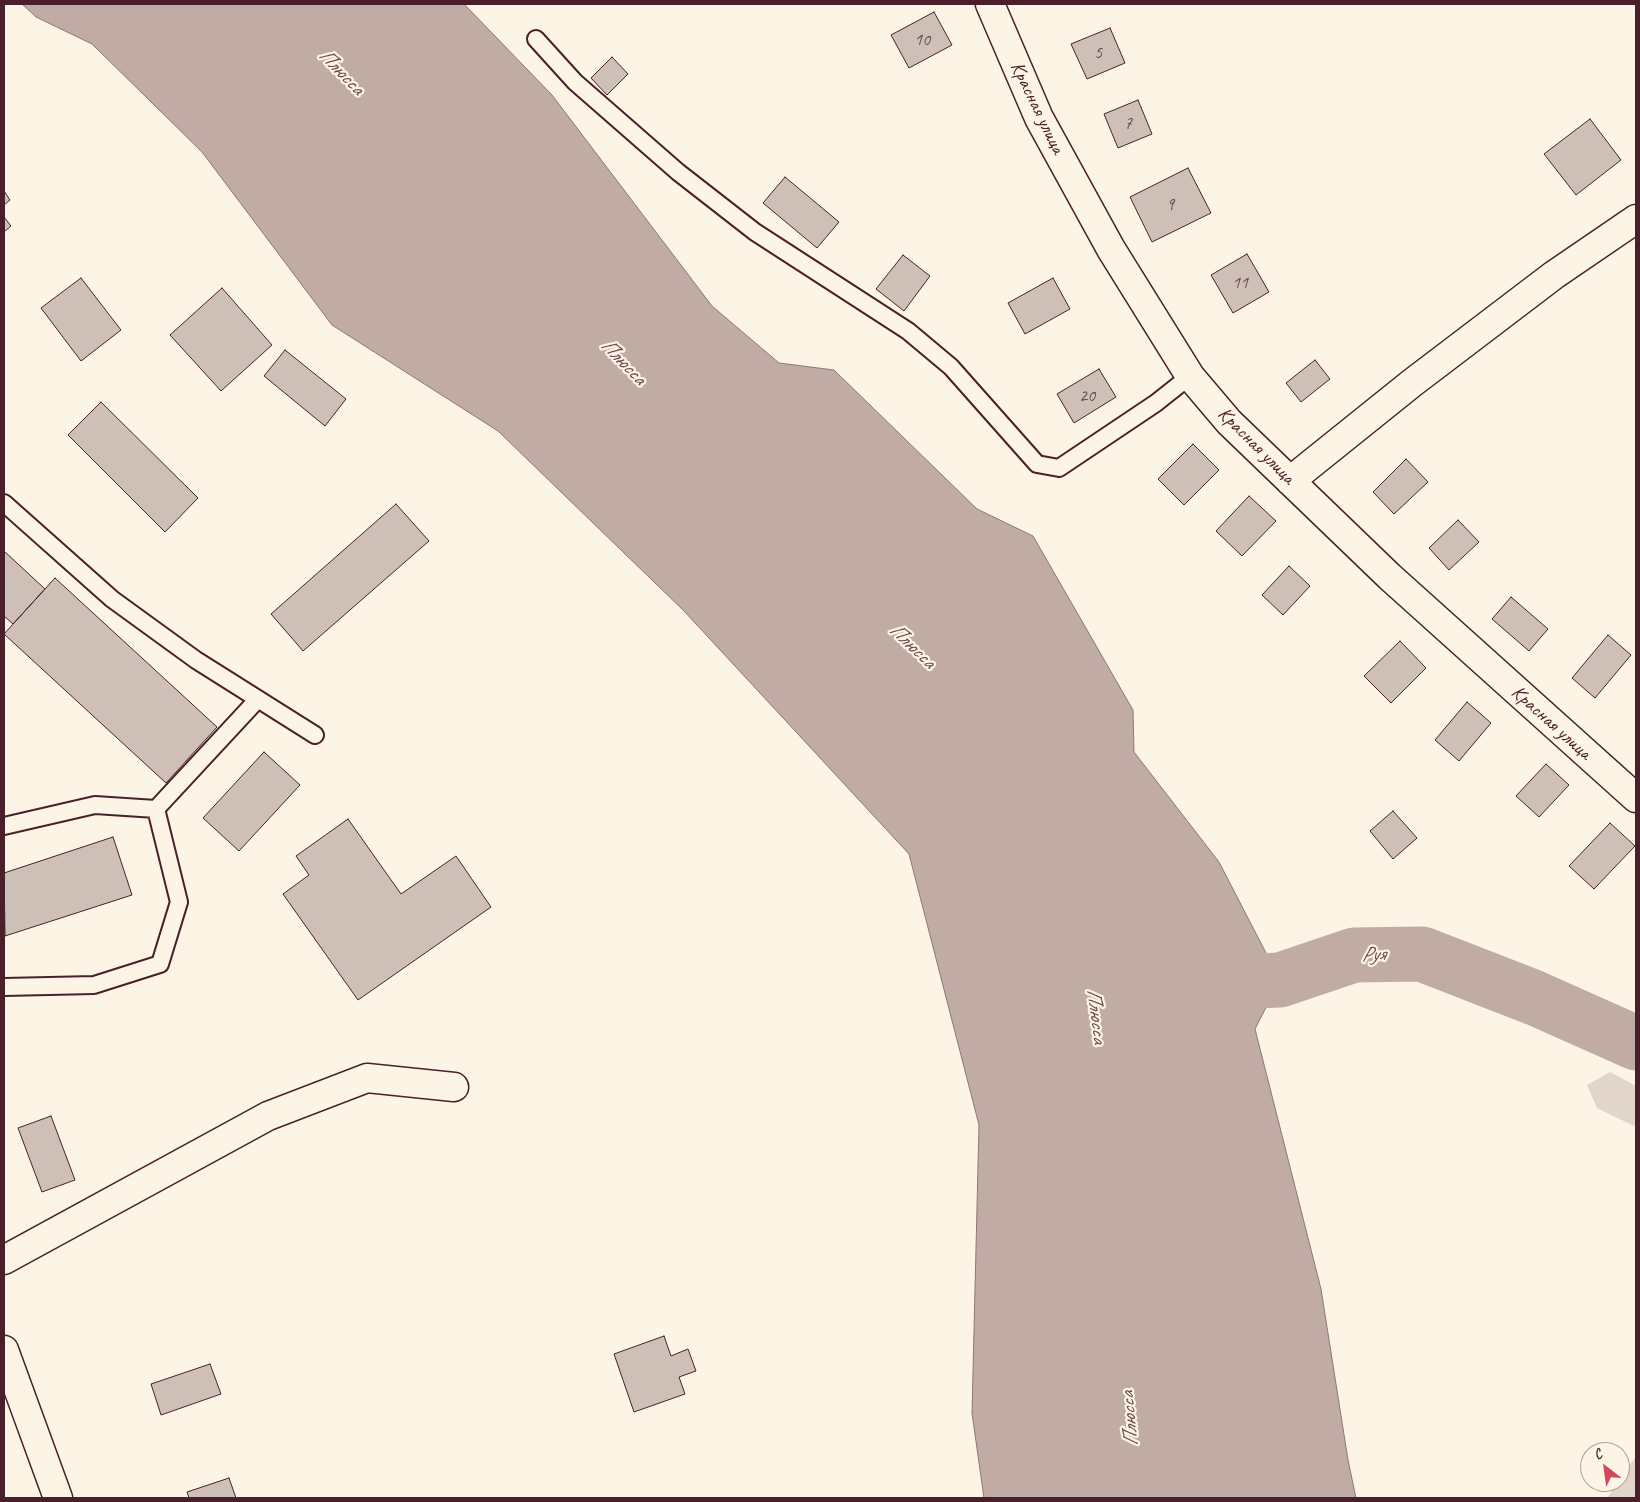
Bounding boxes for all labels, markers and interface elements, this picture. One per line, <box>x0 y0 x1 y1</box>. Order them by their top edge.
house number: 10 <box>914 29 930 51</box>
house number: 5 <box>1094 42 1102 64</box>
water label: Плюсса <box>313 44 369 100</box>
street label: Красная улица <box>1004 58 1070 158</box>
house number: 7 <box>1124 113 1132 135</box>
house number: 9 <box>1166 194 1174 216</box>
house number: 11 <box>1232 272 1248 294</box>
water label: Плюсса <box>595 334 651 390</box>
house number: 20 <box>1079 385 1095 407</box>
street label: Красная улица <box>1212 402 1300 490</box>
water label: Плюсса <box>884 618 940 674</box>
street label: Красная улица <box>1506 681 1596 765</box>
water label: Руя <box>1361 942 1385 968</box>
water label: Плюсса <box>1080 987 1112 1045</box>
water label: Плюсса <box>1115 1391 1145 1447</box>
north arrow <box>1580 1442 1630 1492</box>
text: С <box>1591 1445 1605 1464</box>

